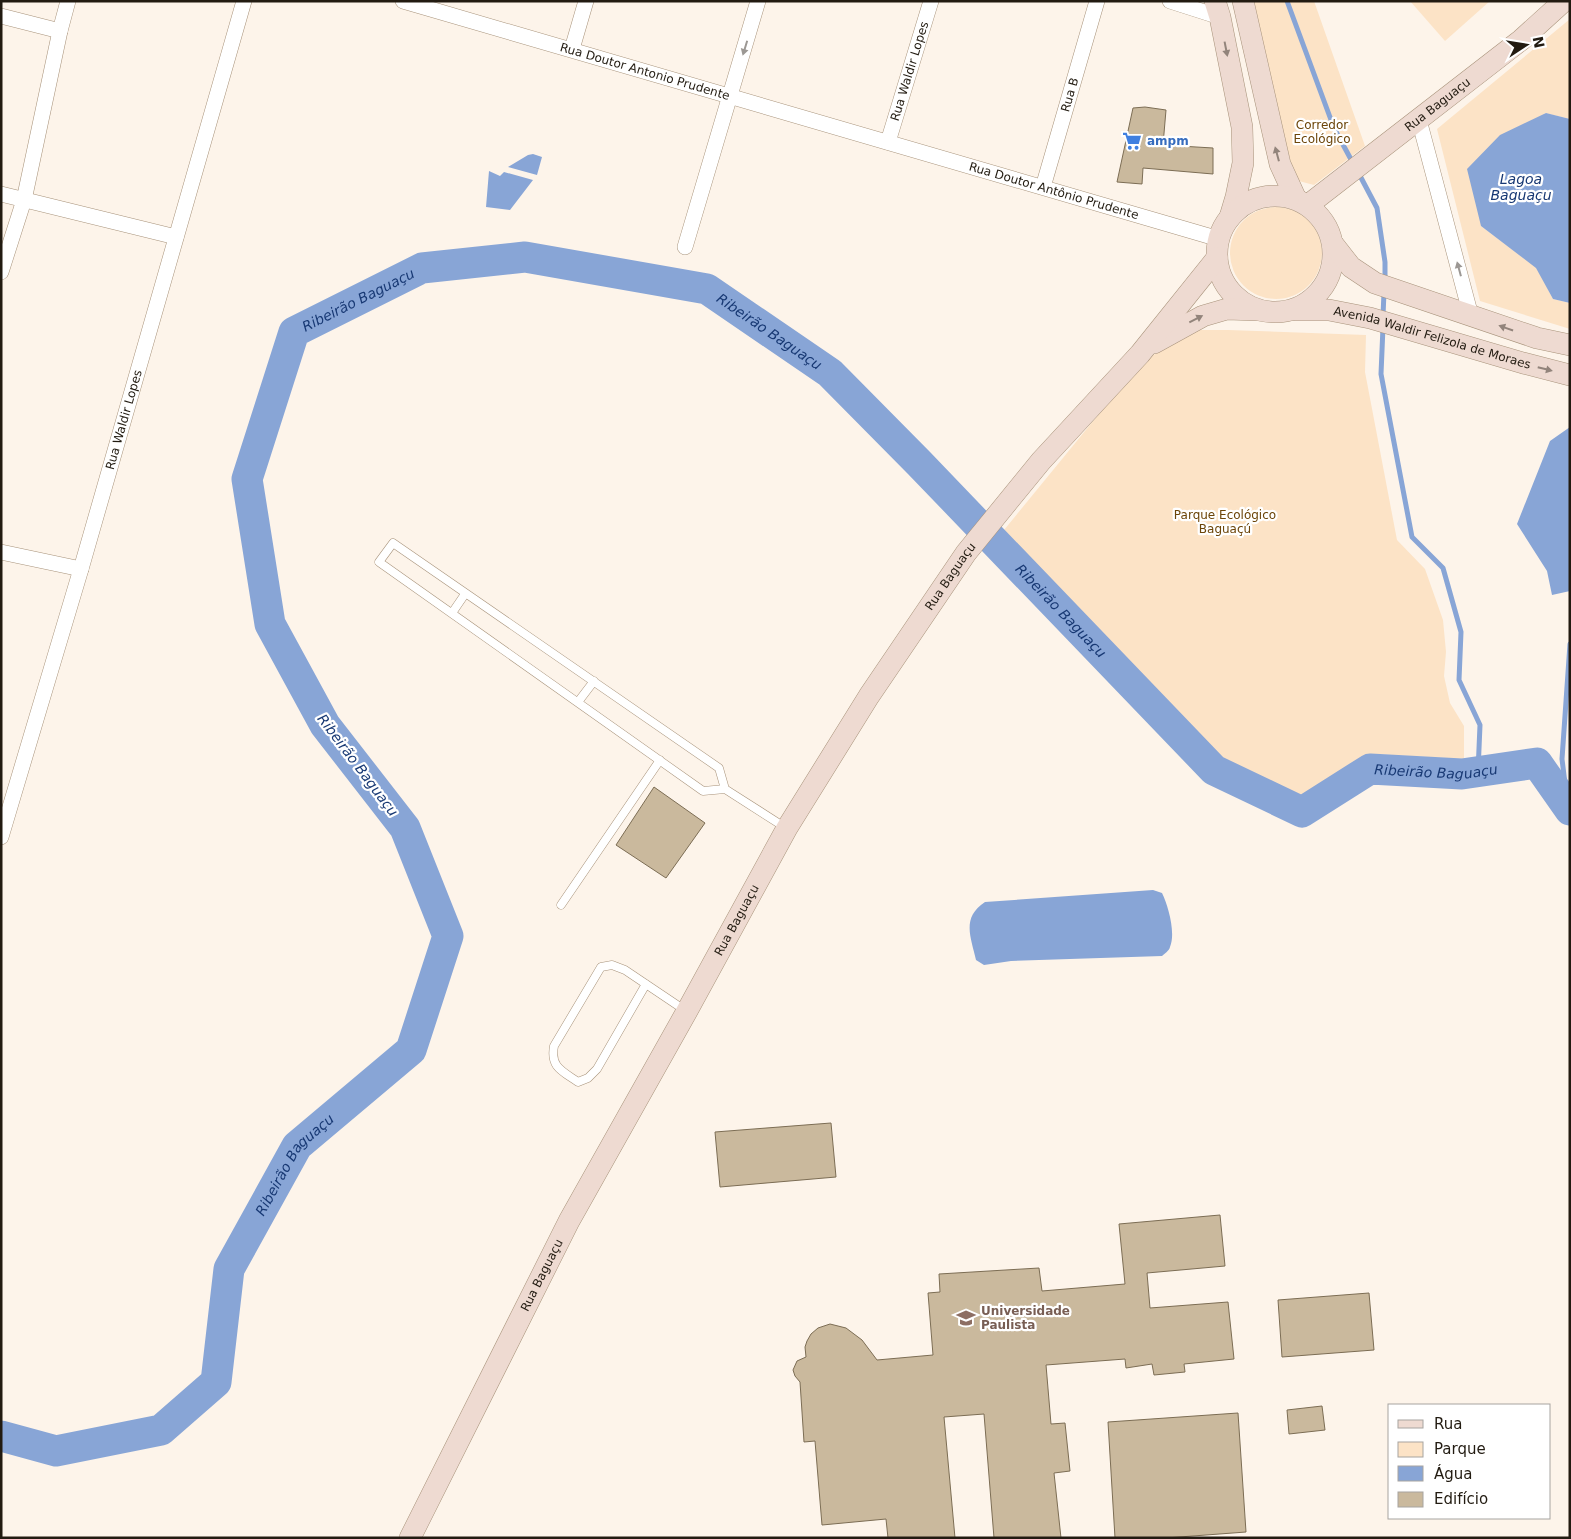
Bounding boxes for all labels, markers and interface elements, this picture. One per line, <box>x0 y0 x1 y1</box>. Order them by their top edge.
street label: Rua Waldir Lopes <box>888 20 931 123</box>
north arrow <box>1501 20 1551 70</box>
text: N <box>1530 35 1548 50</box>
street label: Rua Doutor Antonio Prudente <box>558 40 731 103</box>
one-way arrow <box>740 41 748 56</box>
one-way arrow <box>1222 41 1230 56</box>
street label: Rua Baguaçu <box>1402 75 1473 134</box>
street label: Rua B <box>1058 76 1081 113</box>
park label: Corredor Ecológico <box>1293 118 1351 146</box>
supermarket icon: ampm <box>1121 130 1143 152</box>
place label: ampm <box>1147 134 1189 148</box>
one-way arrow <box>1273 146 1281 161</box>
street label: Rua Doutor Antônio Prudente <box>967 159 1140 222</box>
water label: Lagoa Baguaçu <box>1490 171 1552 203</box>
one-way arrow <box>1454 261 1462 276</box>
water label: Ribeirão Baguaçu <box>299 265 417 335</box>
water label: Ribeirão Baguaçu <box>714 290 825 373</box>
street label: Avenida Waldir Felizola de Moraes <box>1332 304 1532 372</box>
one-way arrow <box>1189 315 1204 323</box>
one-way arrow <box>1498 324 1513 332</box>
one-way arrow <box>1538 365 1553 373</box>
street label: Rua Waldir Lopes <box>103 368 145 471</box>
park label: Parque Ecológico Baguaçú <box>1174 508 1276 536</box>
street label: Rua Baguaçu <box>922 540 979 613</box>
water label: Ribeirão Baguaçu <box>1012 561 1110 661</box>
water label: Ribeirão Baguaçu <box>314 711 402 819</box>
water label: Ribeirão Baguaçu <box>1374 761 1499 782</box>
street label: Rua Baguaçu <box>712 882 762 958</box>
water label: Ribeirão Baguaçu <box>252 1111 337 1218</box>
street label: Rua Baguaçu <box>518 1237 566 1314</box>
place label: Universidade Paulista <box>981 1304 1070 1332</box>
school or university icon: Universidade Paulista <box>955 1307 977 1329</box>
legend <box>1388 1404 1551 1519</box>
text: Rua <box>1434 1415 1462 1433</box>
text: Parque <box>1434 1440 1486 1458</box>
text: Água <box>1434 1464 1472 1483</box>
text: Edifício <box>1434 1490 1488 1508</box>

